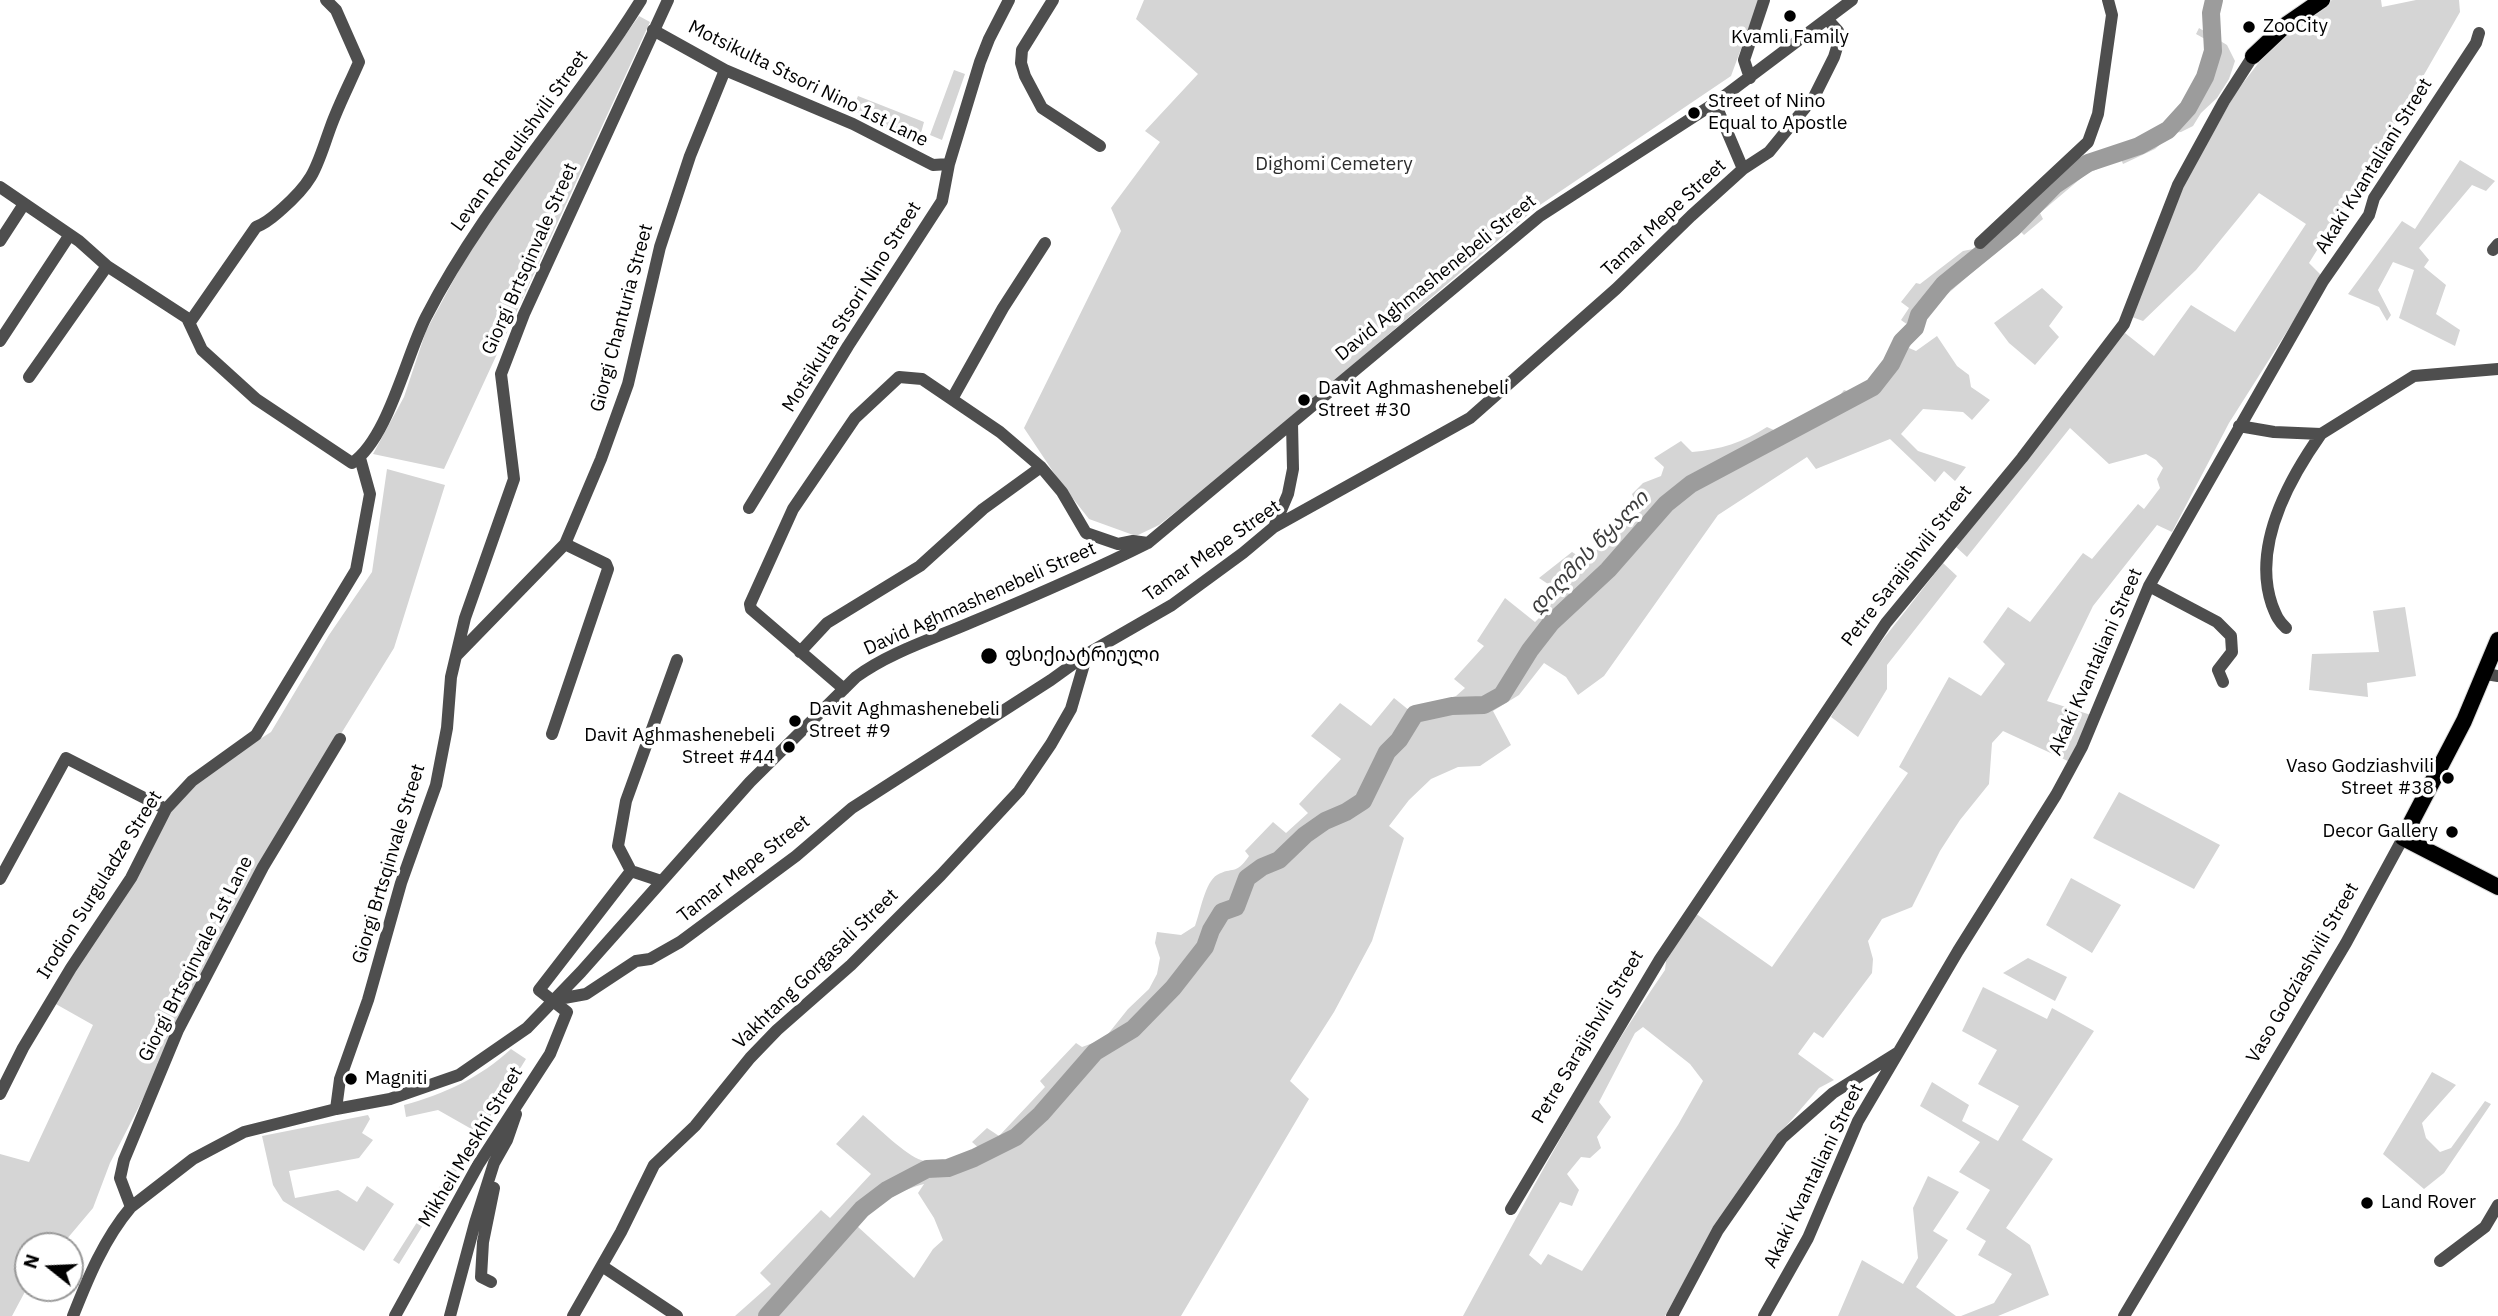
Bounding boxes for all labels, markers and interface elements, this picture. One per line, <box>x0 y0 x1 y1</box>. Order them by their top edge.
marker: Kvamli Family <box>1782 8 1798 24</box>
street label: Motsikulta Stsori Nino 1st Lane <box>684 16 932 152</box>
place label: ZooCity <box>2263 16 2328 38</box>
marker: ZooCity <box>2241 19 2257 35</box>
place label: Kvamli Family <box>1731 27 1849 49</box>
street label: Levan Rcheulishvili Street <box>447 46 593 236</box>
street label: Akaki Kvantaliani Street <box>2311 74 2437 258</box>
place label: Street of Nino Equal to Apostle <box>1708 91 1847 135</box>
marker: Street of Nino Equal to Apostle <box>1686 105 1702 121</box>
park label: Dighomi Cemetery <box>1255 154 1413 176</box>
street label: Tamar Mepe Street <box>1597 154 1731 282</box>
street label: Giorgi Brtsqinvale Street <box>477 159 583 359</box>
street label: David Aghmashenebeli Street <box>1331 190 1541 366</box>
street label: Motsikulta Stsori Nino Street <box>778 198 926 416</box>
street label: Giorgi Chanturia Street <box>586 221 658 415</box>
place label: Davit Aghmashenebeli Street #30 <box>1318 378 1509 422</box>
marker: Davit Aghmashenebeli Street #30 <box>1296 392 1312 408</box>
street label: Petre Sarajishvili Street <box>1837 481 1977 651</box>
water label: დიღმის წყალი <box>1524 486 1654 620</box>
street label: Tamar Mepe Street <box>1139 495 1285 607</box>
street label: David Aghmashenebeli Street <box>860 537 1100 661</box>
street label: Akaki Kvantaliani Street <box>2044 565 2148 759</box>
place label: ფსიქიატრიული <box>1005 645 1160 667</box>
marker: ფსიქიატრიული <box>979 646 999 666</box>
place label: Davit Aghmashenebeli Street #9 <box>809 699 1000 743</box>
marker: Davit Aghmashenebeli Street #9 <box>787 713 803 729</box>
place label: Davit Aghmashenebeli Street #44 <box>584 725 775 769</box>
marker: Davit Aghmashenebeli Street #44 <box>781 739 797 755</box>
place label: Vaso Godziashvili Street #38 <box>2286 756 2434 800</box>
street label: Giorgi Brtsqinvale Street <box>348 761 430 967</box>
marker: Vaso Godziashvili Street #38 <box>2440 770 2456 786</box>
street label: Irodion Surguladze Street <box>33 787 167 983</box>
street label: Tamar Mepe Street <box>673 810 815 928</box>
place label: Decor Gallery <box>2323 821 2438 843</box>
marker: Decor Gallery <box>2444 824 2460 840</box>
street label: Giorgi Brtsqinvale 1st Lane <box>134 852 258 1066</box>
street label: Vaso Godziashvili Street <box>2242 879 2364 1067</box>
street label: Vakhtang Gorgasali Street <box>729 884 903 1054</box>
street label: Petre Sarajishvili Street <box>1527 946 1649 1128</box>
street label: Mikheil Meskhi Street <box>414 1063 528 1231</box>
place label: Magniti <box>365 1068 428 1090</box>
marker: Magniti <box>343 1071 359 1087</box>
street label: Akaki Kvantaliani Street <box>1759 1080 1869 1272</box>
place label: Land Rover <box>2381 1192 2476 1214</box>
marker: Land Rover <box>2359 1195 2375 1211</box>
north arrow <box>14 1232 84 1302</box>
text: N <box>17 1251 44 1271</box>

